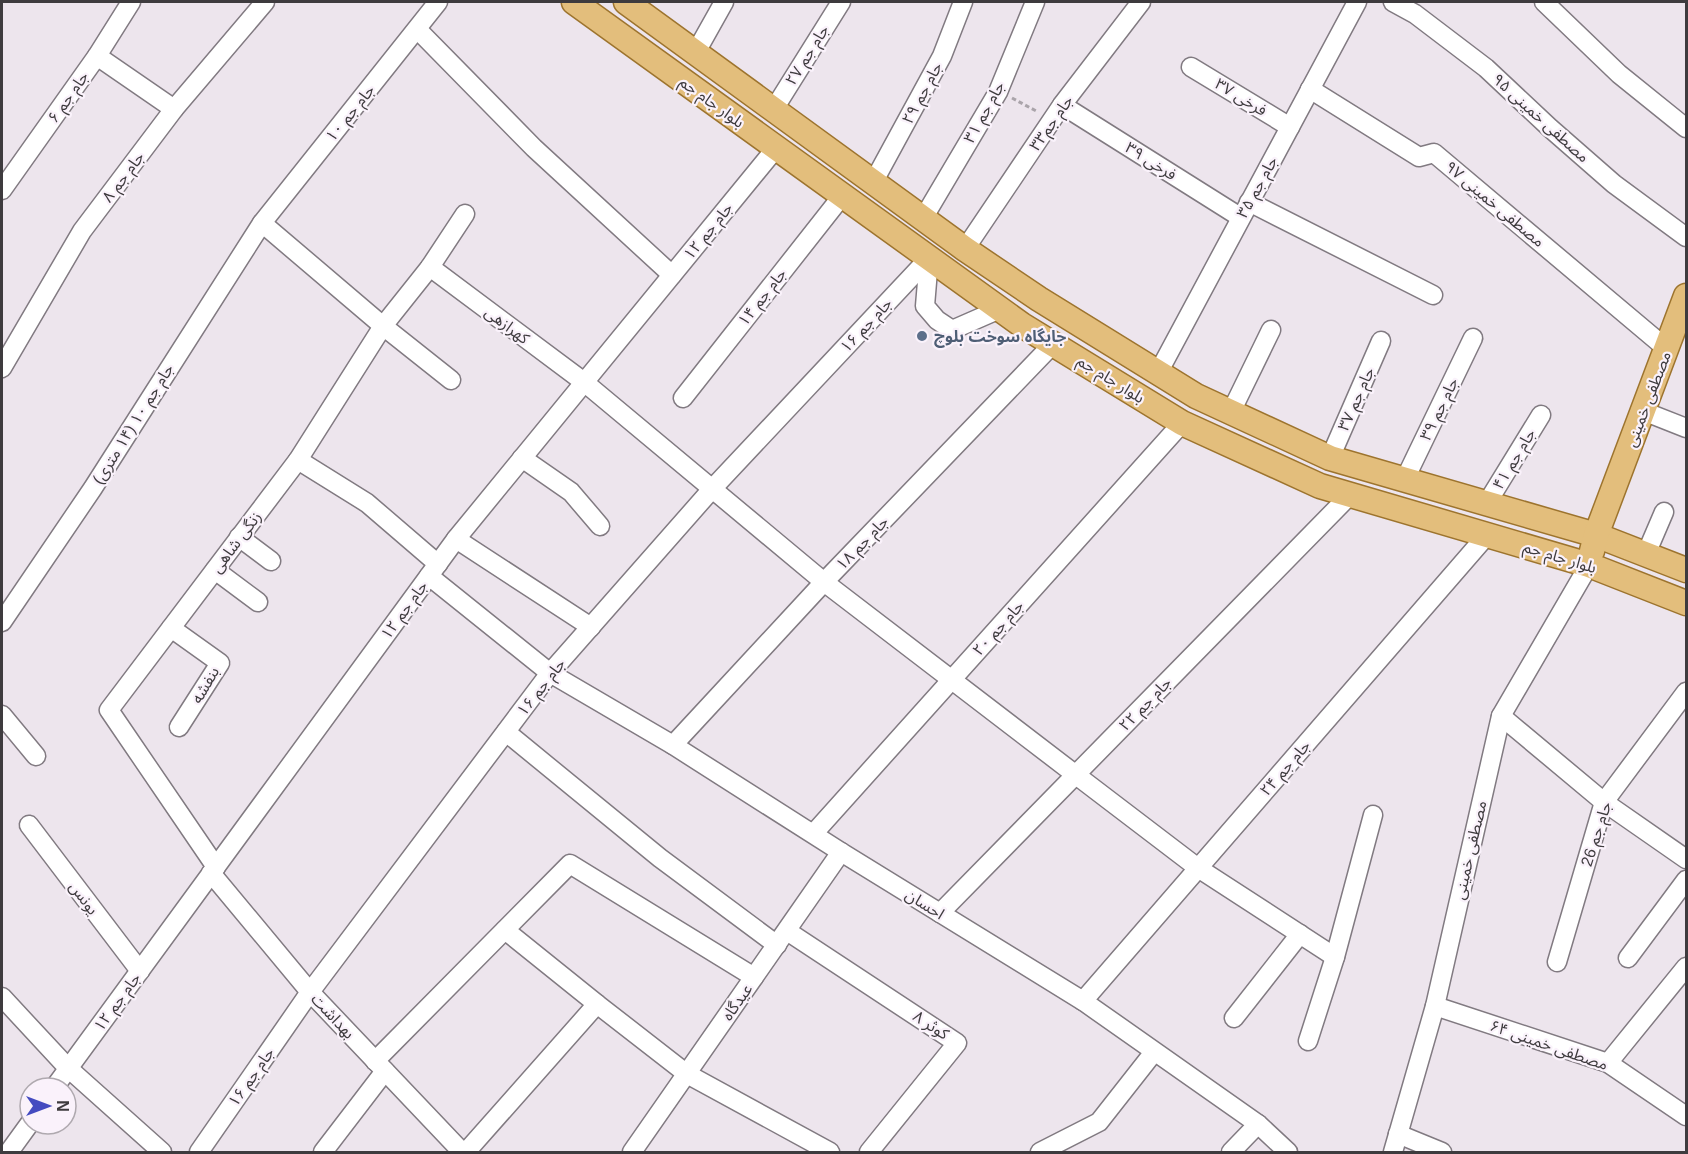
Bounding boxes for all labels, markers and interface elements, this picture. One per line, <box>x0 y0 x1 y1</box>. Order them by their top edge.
street label: جام جم ۲۷ <box>782 22 835 90</box>
street label: جام جم ۲۹ <box>899 59 949 129</box>
street label: جام جم ۶ <box>44 68 95 128</box>
street label: مصطفی خمینی ۹۵ <box>1489 70 1593 166</box>
street label: بلوار جام جم <box>674 73 748 134</box>
street label: فرخی ۳۷ <box>1212 75 1270 120</box>
street label: جام جم ۳۱ <box>960 78 1011 148</box>
street label: جام جم ۱۰ <box>322 81 381 147</box>
street label: جام جم۳۳ <box>1026 92 1079 156</box>
street label: فرخی ۳۹ <box>1122 139 1180 184</box>
street label: جام جم ۸ <box>99 149 151 208</box>
street label: جام جم ۳۵ <box>1233 153 1284 223</box>
street label: مصطفی خمینی ۹۷ <box>1441 158 1548 251</box>
street label: جام جم ۱۲ <box>680 199 739 265</box>
street label: جام جم ۱۴ <box>735 265 793 331</box>
street label: جام جم ۱۶ <box>837 295 898 358</box>
street label: کهرازهی <box>481 303 533 348</box>
place label: جایگاه سوخت بلوچ <box>934 328 1066 348</box>
marker: جایگاه سوخت بلوچ <box>915 329 929 343</box>
street label: مصطفی خمینی <box>1622 349 1675 450</box>
street label: بلوار جام جم <box>1072 352 1148 410</box>
street label: جام جم ۱۰ (۱۴ متری) <box>89 361 180 489</box>
street label: جام جم ۳۷ <box>1335 365 1381 435</box>
street label: جام جم ۳۹ <box>1417 375 1465 445</box>
street label: جام جم ۴۱ <box>1489 426 1542 494</box>
street label: زنگی شاهی <box>207 508 265 577</box>
street label: جام جم ۱۸ <box>832 513 894 576</box>
street label: بلوار جام جم <box>1520 538 1599 580</box>
street label: جام جم ۱۲ <box>377 578 434 645</box>
street label: جام جم ۲۰ <box>969 597 1030 661</box>
street label: جام جم ۱۶ <box>514 655 572 721</box>
street label: بنفشه <box>188 664 222 706</box>
street label: جام جم ۲۲ <box>1115 674 1177 737</box>
street label: جام جم ۲۴ <box>1256 737 1317 802</box>
street label: مصطفی خمینی <box>1450 799 1491 901</box>
street label: جام جم 26 <box>1578 800 1618 870</box>
street label: یونس <box>65 878 102 918</box>
street label: احسان <box>902 886 948 923</box>
street label: جام جم ۱۲ <box>90 970 147 1037</box>
street label: عیدگاه <box>718 981 756 1023</box>
street label: بهداشت <box>307 990 358 1043</box>
street label: کوثر ۸ <box>910 1007 952 1044</box>
street label: مصطفی خمینی ۶۴ <box>1487 1017 1610 1074</box>
street label: جام جم ۱۶ <box>225 1044 281 1112</box>
north arrow <box>18 1076 78 1136</box>
text: N <box>54 1100 71 1112</box>

